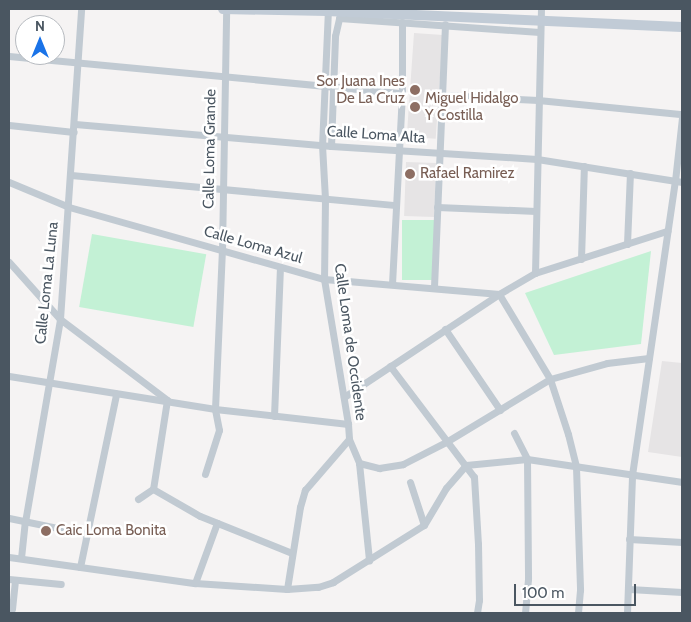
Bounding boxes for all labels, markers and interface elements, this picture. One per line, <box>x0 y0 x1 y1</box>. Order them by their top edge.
north arrow <box>15 15 65 65</box>
text: N <box>35 17 45 35</box>
place label: Sor Juana Ines De La Cruz <box>316 72 405 107</box>
marker: Sor Juana Ines De La Cruz <box>409 84 421 96</box>
street label: Calle Loma Grande <box>200 89 220 209</box>
place label: Miguel Hidalgo Y Costilla <box>425 89 519 124</box>
marker: Miguel Hidalgo Y Costilla <box>409 101 421 113</box>
street label: Calle Loma Alta <box>326 123 426 147</box>
place label: Rafael Ramirez <box>420 165 515 183</box>
marker: Rafael Ramirez <box>404 168 416 180</box>
street label: Calle Loma La Luna <box>32 221 62 345</box>
street label: Calle Loma Azul <box>202 222 304 268</box>
street label: Calle Loma de Occidente <box>330 262 370 422</box>
place label: Caic Loma Bonita <box>56 522 166 540</box>
marker: Caic Loma Bonita <box>40 525 52 537</box>
scale bar <box>516 574 638 606</box>
text: 100 m <box>522 584 564 602</box>

